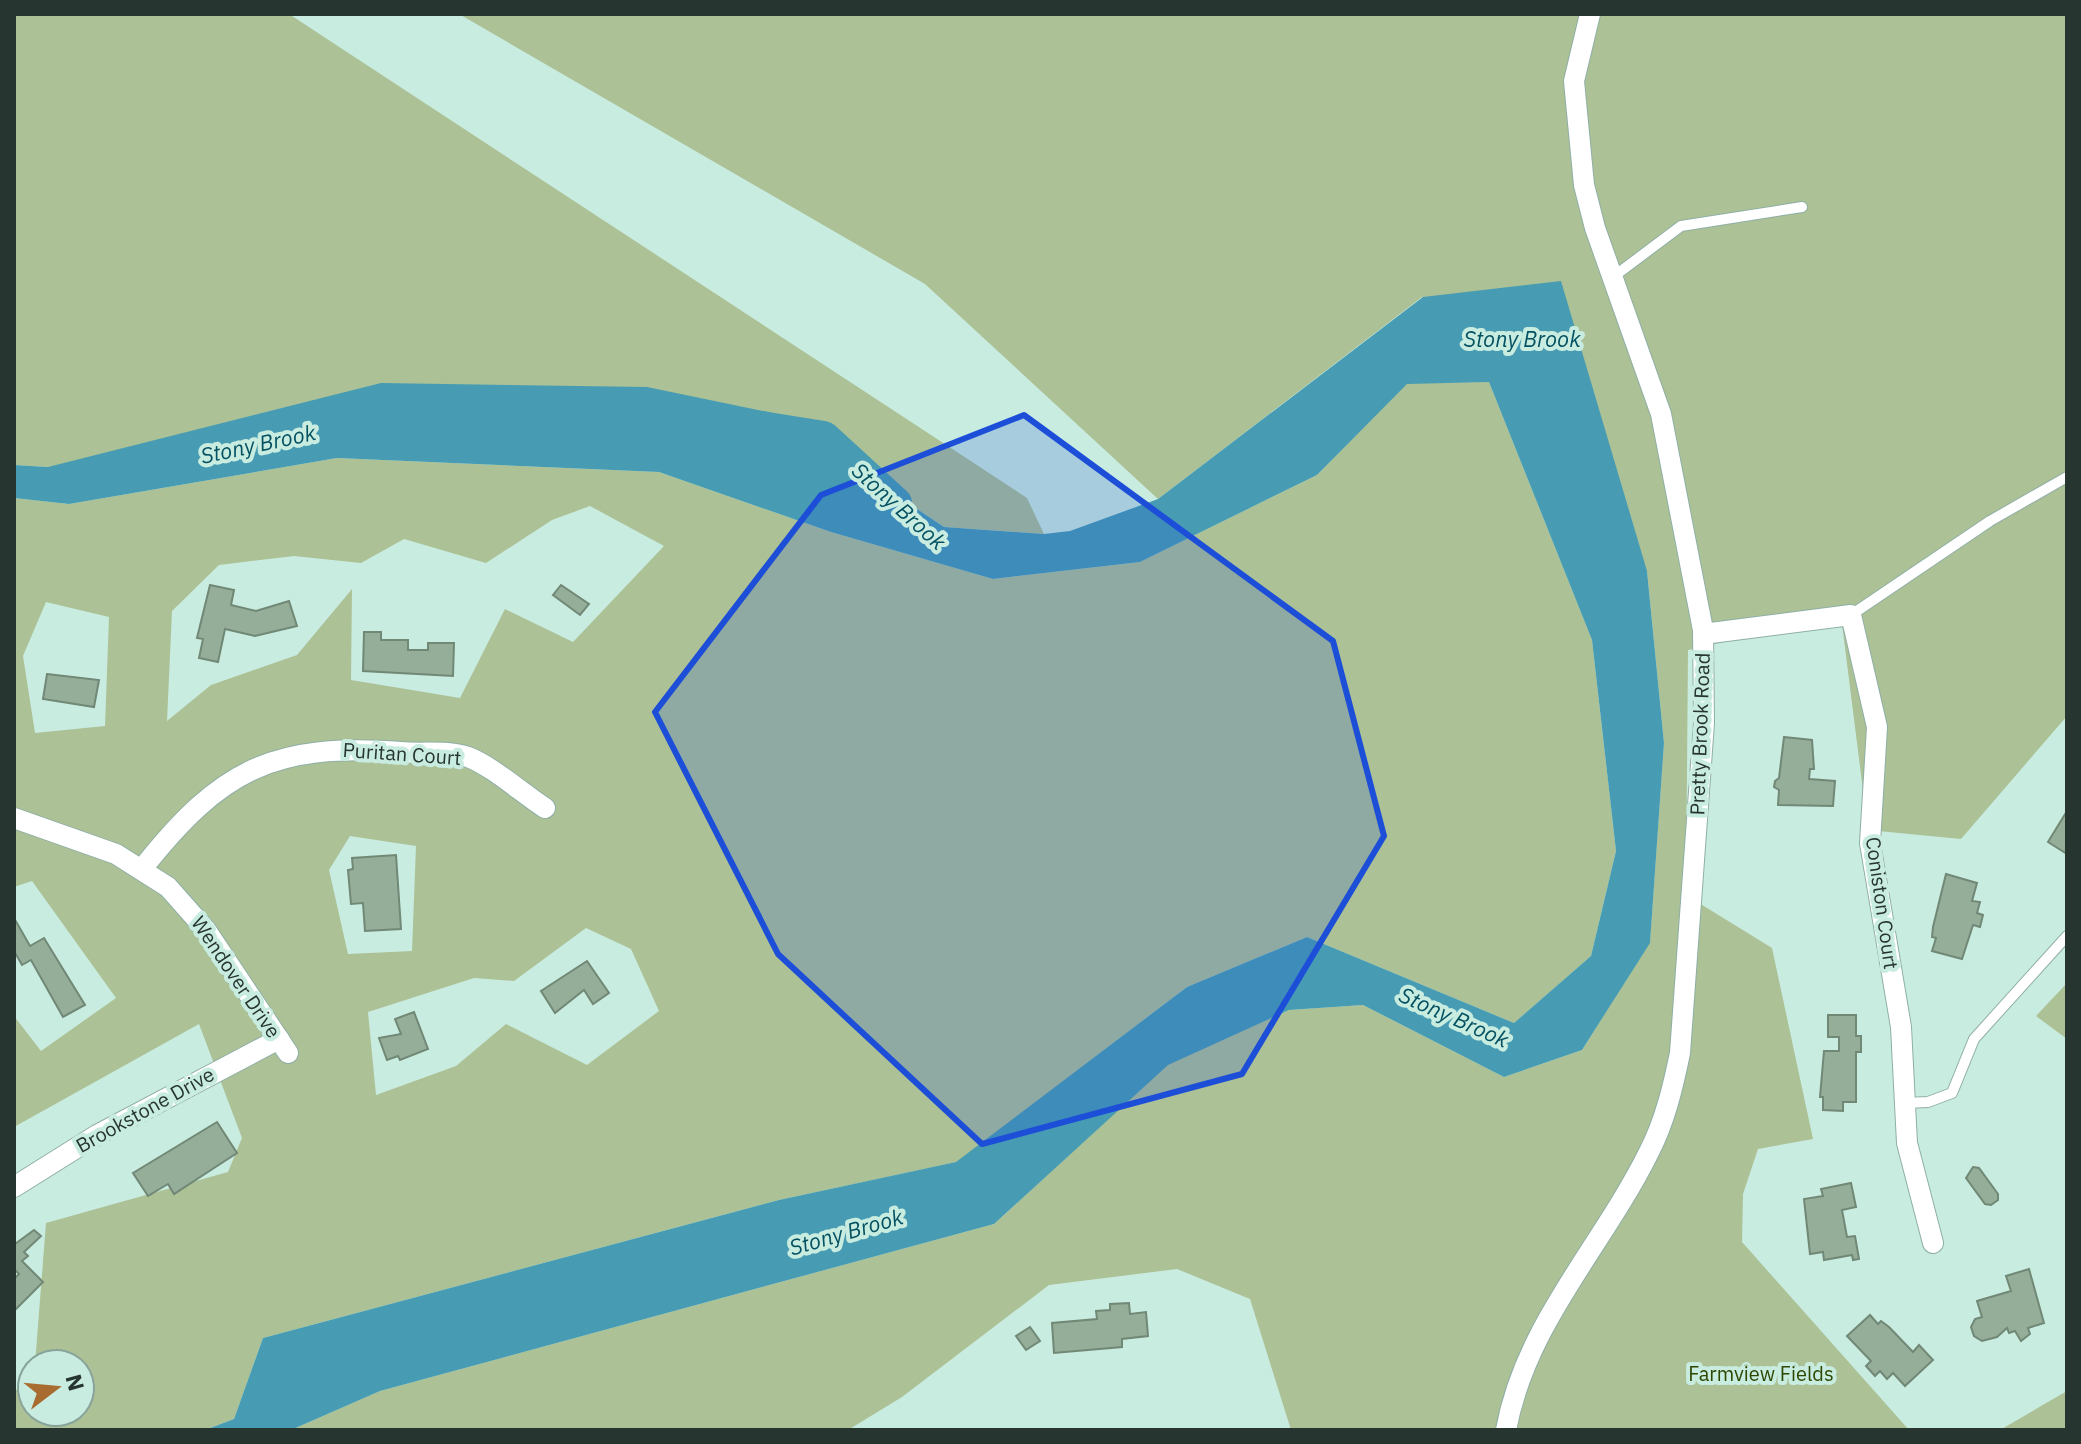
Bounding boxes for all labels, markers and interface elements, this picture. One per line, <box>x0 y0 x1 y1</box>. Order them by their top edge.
water label: Stony Brook <box>1463 324 1581 353</box>
water label: Stony Brook <box>198 417 319 470</box>
water label: Stony Brook <box>846 456 953 556</box>
street label: Pretty Brook Road <box>1683 652 1716 816</box>
street label: Puritan Court <box>342 736 462 771</box>
street label: Coniston Court <box>1860 835 1905 971</box>
street label: Wendover Drive <box>186 910 287 1043</box>
water label: Stony Brook <box>1395 979 1514 1054</box>
street label: Brookstone Drive <box>71 1060 219 1159</box>
water label: Stony Brook <box>786 1201 907 1262</box>
north arrow <box>16 1348 96 1428</box>
park label: Farmview Fields <box>1688 1360 1834 1387</box>
text: N <box>60 1371 92 1394</box>

